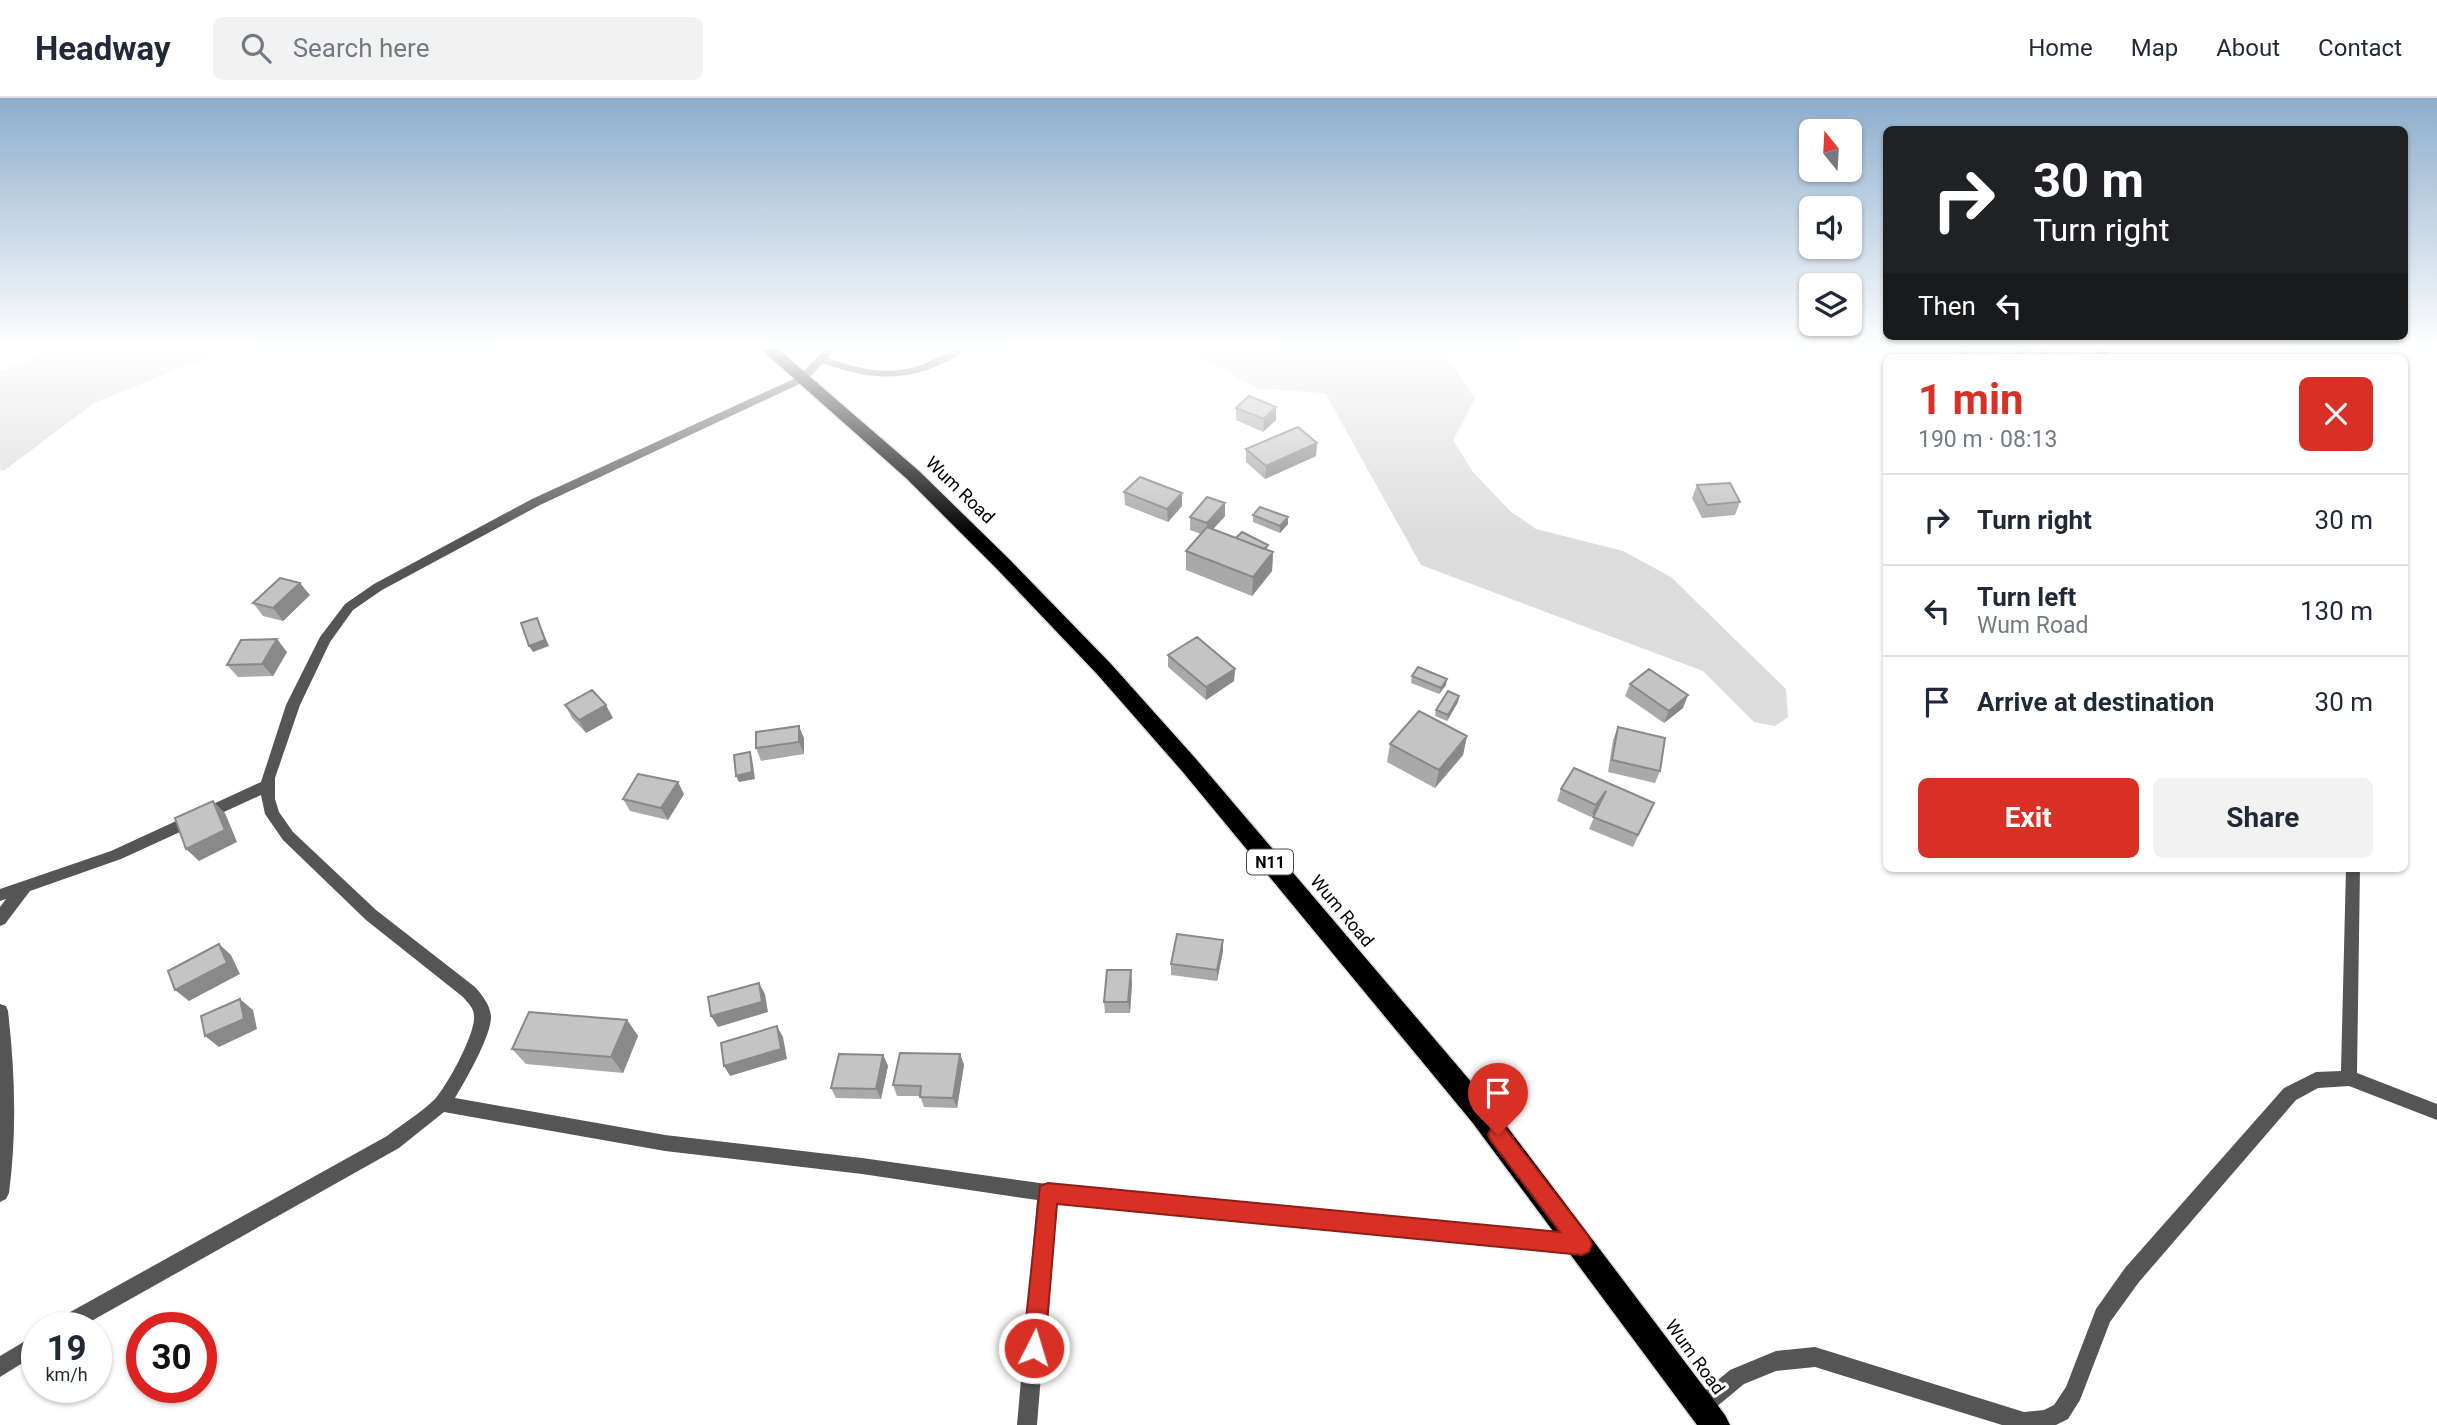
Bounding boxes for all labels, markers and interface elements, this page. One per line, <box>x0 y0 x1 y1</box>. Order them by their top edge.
search box <box>213 17 703 80</box>
text: Headway <box>35 29 171 68</box>
icon: search <box>237 29 275 67</box>
text: Search here <box>293 33 429 63</box>
text: Home <box>2028 34 2093 62</box>
text: Map <box>2131 34 2178 62</box>
text: About <box>2216 34 2280 62</box>
text: Contact <box>2318 34 2402 62</box>
north arrow <box>1799 119 1862 182</box>
map controls <box>1799 119 1862 336</box>
text: 30 m <box>2033 152 2144 209</box>
icon: right <box>1918 154 2009 245</box>
button: sound <box>1799 196 1862 259</box>
text: Turn right <box>2033 211 2169 249</box>
button: layers <box>1799 273 1862 336</box>
icon: left <box>1990 287 2028 325</box>
text: Then <box>1918 291 1976 321</box>
text: 1 min <box>1918 375 2024 424</box>
button: close <box>2299 377 2373 451</box>
text: 190 m · 08:13 <box>1918 426 2057 453</box>
street label: Wum Road <box>922 452 999 528</box>
icon: right <box>1918 501 1956 539</box>
text: Turn right <box>1977 505 2092 535</box>
text: 30 m <box>2315 505 2373 535</box>
text: Turn left <box>1977 582 2076 612</box>
icon: left <box>1918 592 1956 630</box>
text: 130 m <box>2300 596 2373 626</box>
text: Wum Road <box>1977 612 2089 639</box>
icon: arrive <box>1918 683 1956 721</box>
text: Arrive at destination <box>1977 687 2214 717</box>
text: 30 m <box>2315 687 2373 717</box>
button: Exit <box>1918 778 2139 858</box>
button: Share <box>2153 778 2373 858</box>
road number: N11 <box>1247 849 1293 874</box>
street label: Wum Road <box>1306 870 1378 951</box>
pin <box>1468 1063 1528 1135</box>
icon: arrive <box>1479 1074 1517 1112</box>
position arrow <box>997 1311 1071 1385</box>
speed limit sign: 30 <box>126 1312 217 1403</box>
street label: Wum Road <box>1661 1315 1730 1398</box>
text: 19 <box>46 1328 87 1369</box>
text: km/h <box>45 1364 88 1385</box>

